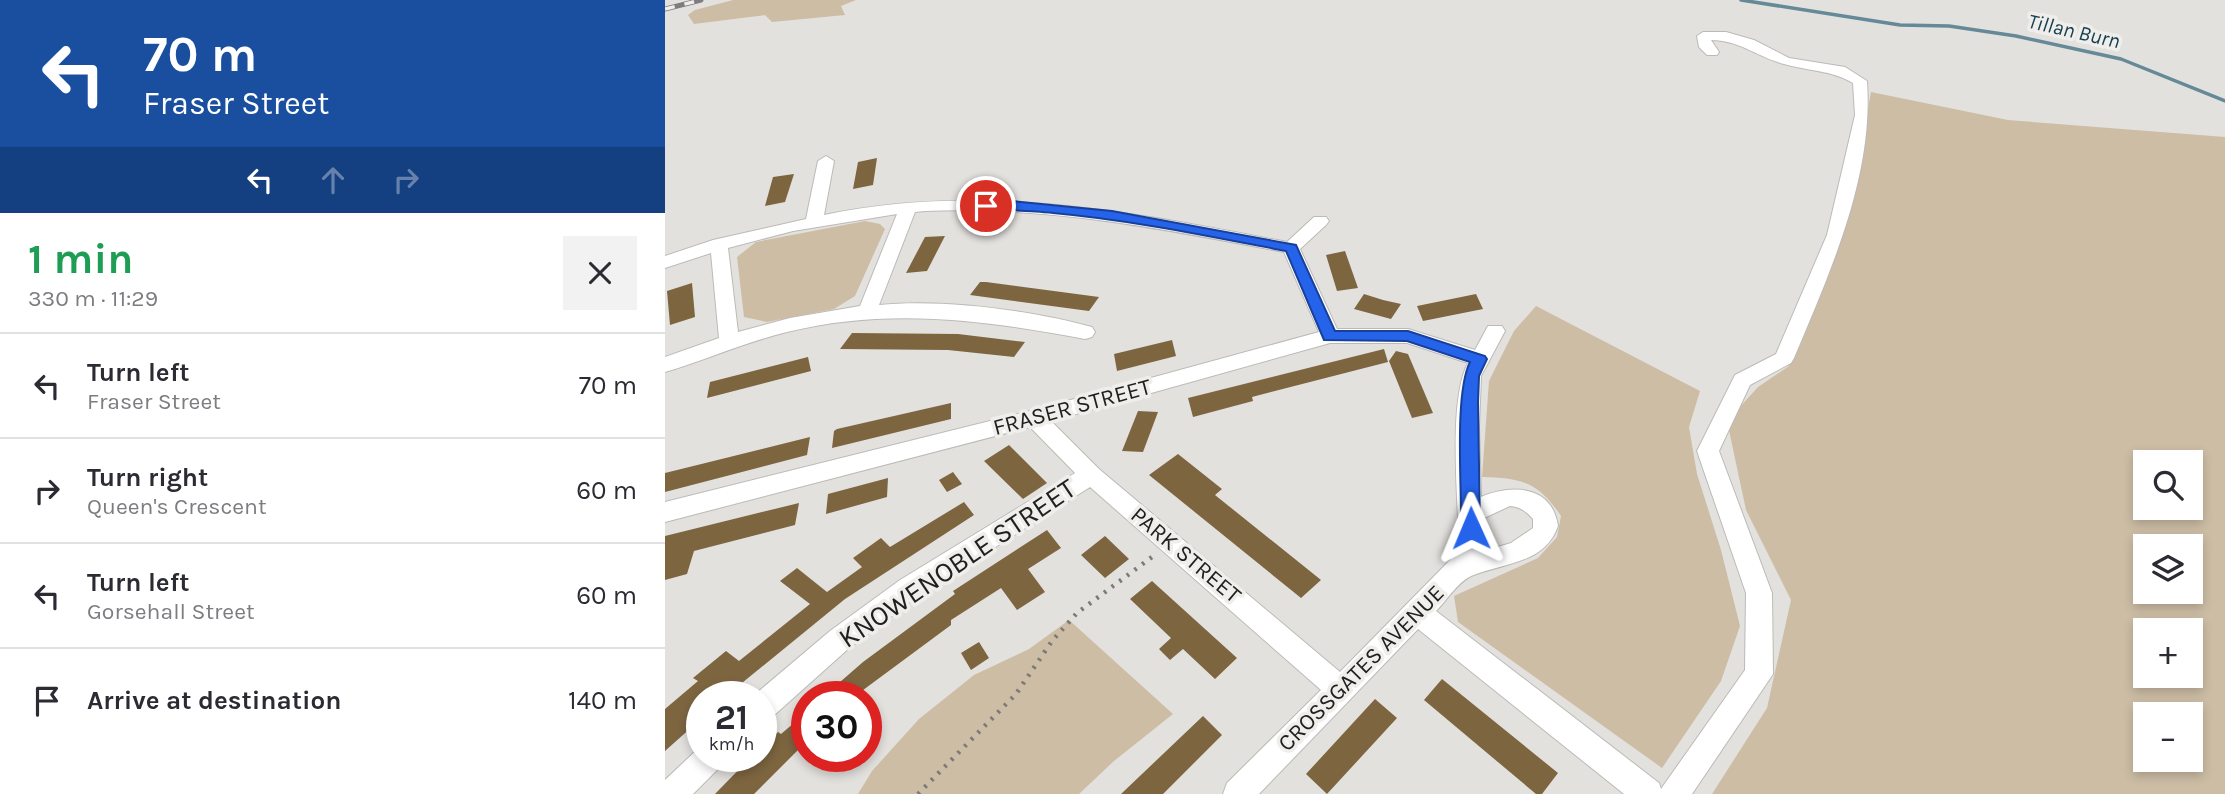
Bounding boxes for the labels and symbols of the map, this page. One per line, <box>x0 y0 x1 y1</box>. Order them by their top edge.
water label: Tillan Burn <box>2026 9 2122 53</box>
pin <box>956 176 1016 236</box>
street label: FRASER STREET <box>990 373 1154 441</box>
street label: KNOWENOBLE STREET <box>832 471 1082 655</box>
position arrow <box>1434 491 1508 565</box>
street label: PARK STREET <box>1125 501 1247 609</box>
street label: CROSSGATES AVENUE <box>1272 579 1450 757</box>
speed limit sign: 30 <box>791 681 882 772</box>

